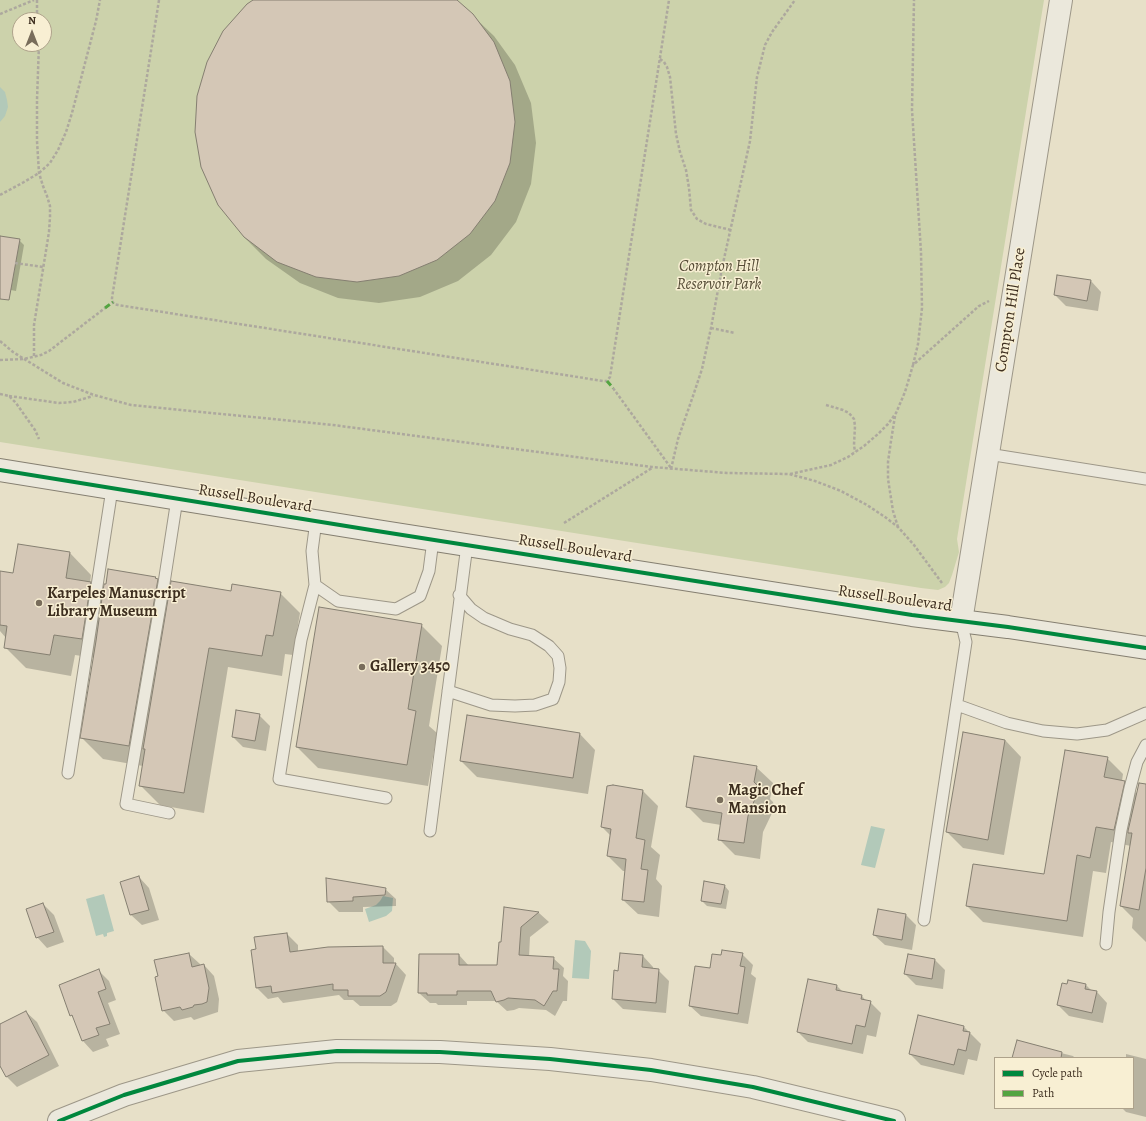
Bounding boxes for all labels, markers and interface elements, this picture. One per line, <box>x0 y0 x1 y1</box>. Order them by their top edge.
north arrow <box>12 12 52 52</box>
text: N <box>28 13 36 28</box>
street label: Compton Hill Place <box>992 246 1030 374</box>
park label: Compton Hill Reservoir Park <box>677 257 761 295</box>
street label: Russell Boulevard <box>197 481 313 517</box>
street label: Russell Boulevard <box>517 531 633 567</box>
street label: Russell Boulevard <box>837 581 953 617</box>
place label: Karpeles Manuscript Library Museum <box>47 584 186 622</box>
marker: Karpeles Manuscript Library Museum <box>34 598 44 608</box>
place label: Gallery 3450 <box>370 657 450 677</box>
marker: Gallery 3450 <box>357 662 367 672</box>
place label: Magic Chef Mansion <box>728 781 803 819</box>
marker: Magic Chef Mansion <box>715 795 725 805</box>
legend <box>994 1057 1134 1109</box>
text: Cycle path <box>1032 1065 1083 1081</box>
text: Path <box>1032 1085 1054 1101</box>

